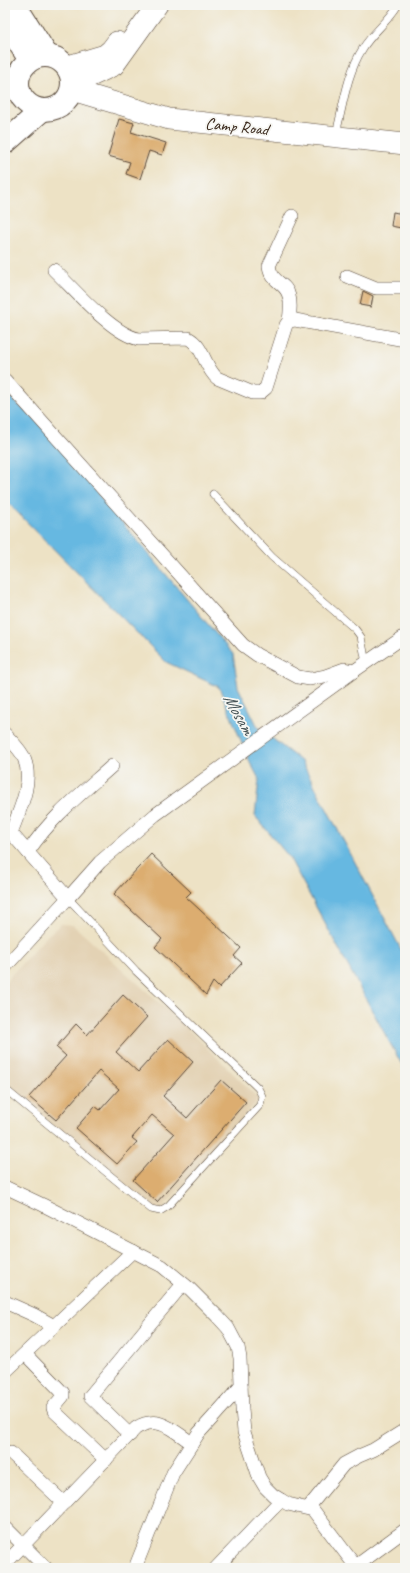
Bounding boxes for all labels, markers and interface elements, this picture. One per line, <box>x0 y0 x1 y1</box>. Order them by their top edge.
street label: Camp Road <box>204 113 272 141</box>
water label: Mosam <box>219 690 260 740</box>

